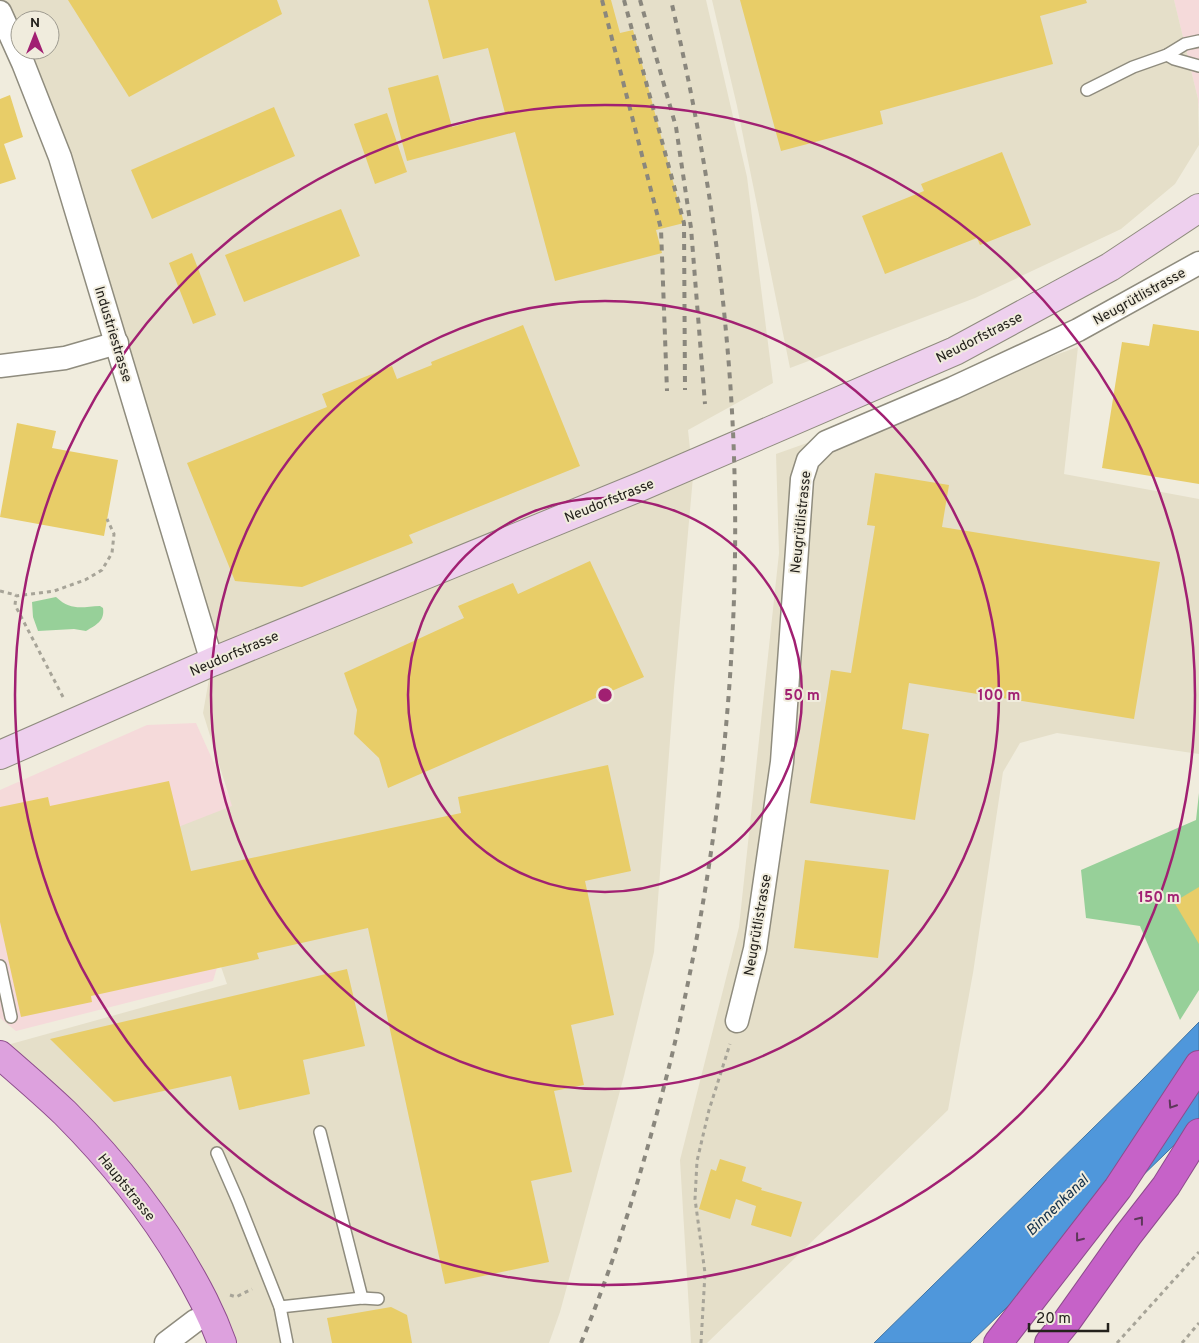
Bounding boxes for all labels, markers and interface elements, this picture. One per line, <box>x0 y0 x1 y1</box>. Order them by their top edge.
north arrow <box>10 10 60 60</box>
text: N <box>30 15 40 32</box>
street label: Neugrütlistrasse <box>1091 265 1189 330</box>
street label: Industriestrasse <box>90 284 135 384</box>
street label: Neudorfstrasse <box>934 309 1026 367</box>
street label: Neugrütlistrasse <box>788 470 815 574</box>
street label: Neudorfstrasse <box>562 476 657 527</box>
street label: Neudorfstrasse <box>188 628 282 681</box>
centre of rings <box>596 686 614 704</box>
text: 50 m <box>784 687 820 706</box>
text: 100 m <box>978 687 1020 706</box>
street label: Neugrütlistrasse <box>741 873 776 977</box>
text: 150 m <box>1138 889 1180 908</box>
one-way arrow <box>1169 1100 1178 1109</box>
street label: Hauptstrasse <box>93 1151 158 1225</box>
water label: Binnenkanal <box>1023 1171 1094 1241</box>
one-way arrow <box>1135 1216 1144 1225</box>
one-way arrow <box>1076 1233 1085 1242</box>
scale bar <box>1029 1300 1108 1332</box>
text: 20 m <box>1036 1310 1071 1329</box>

